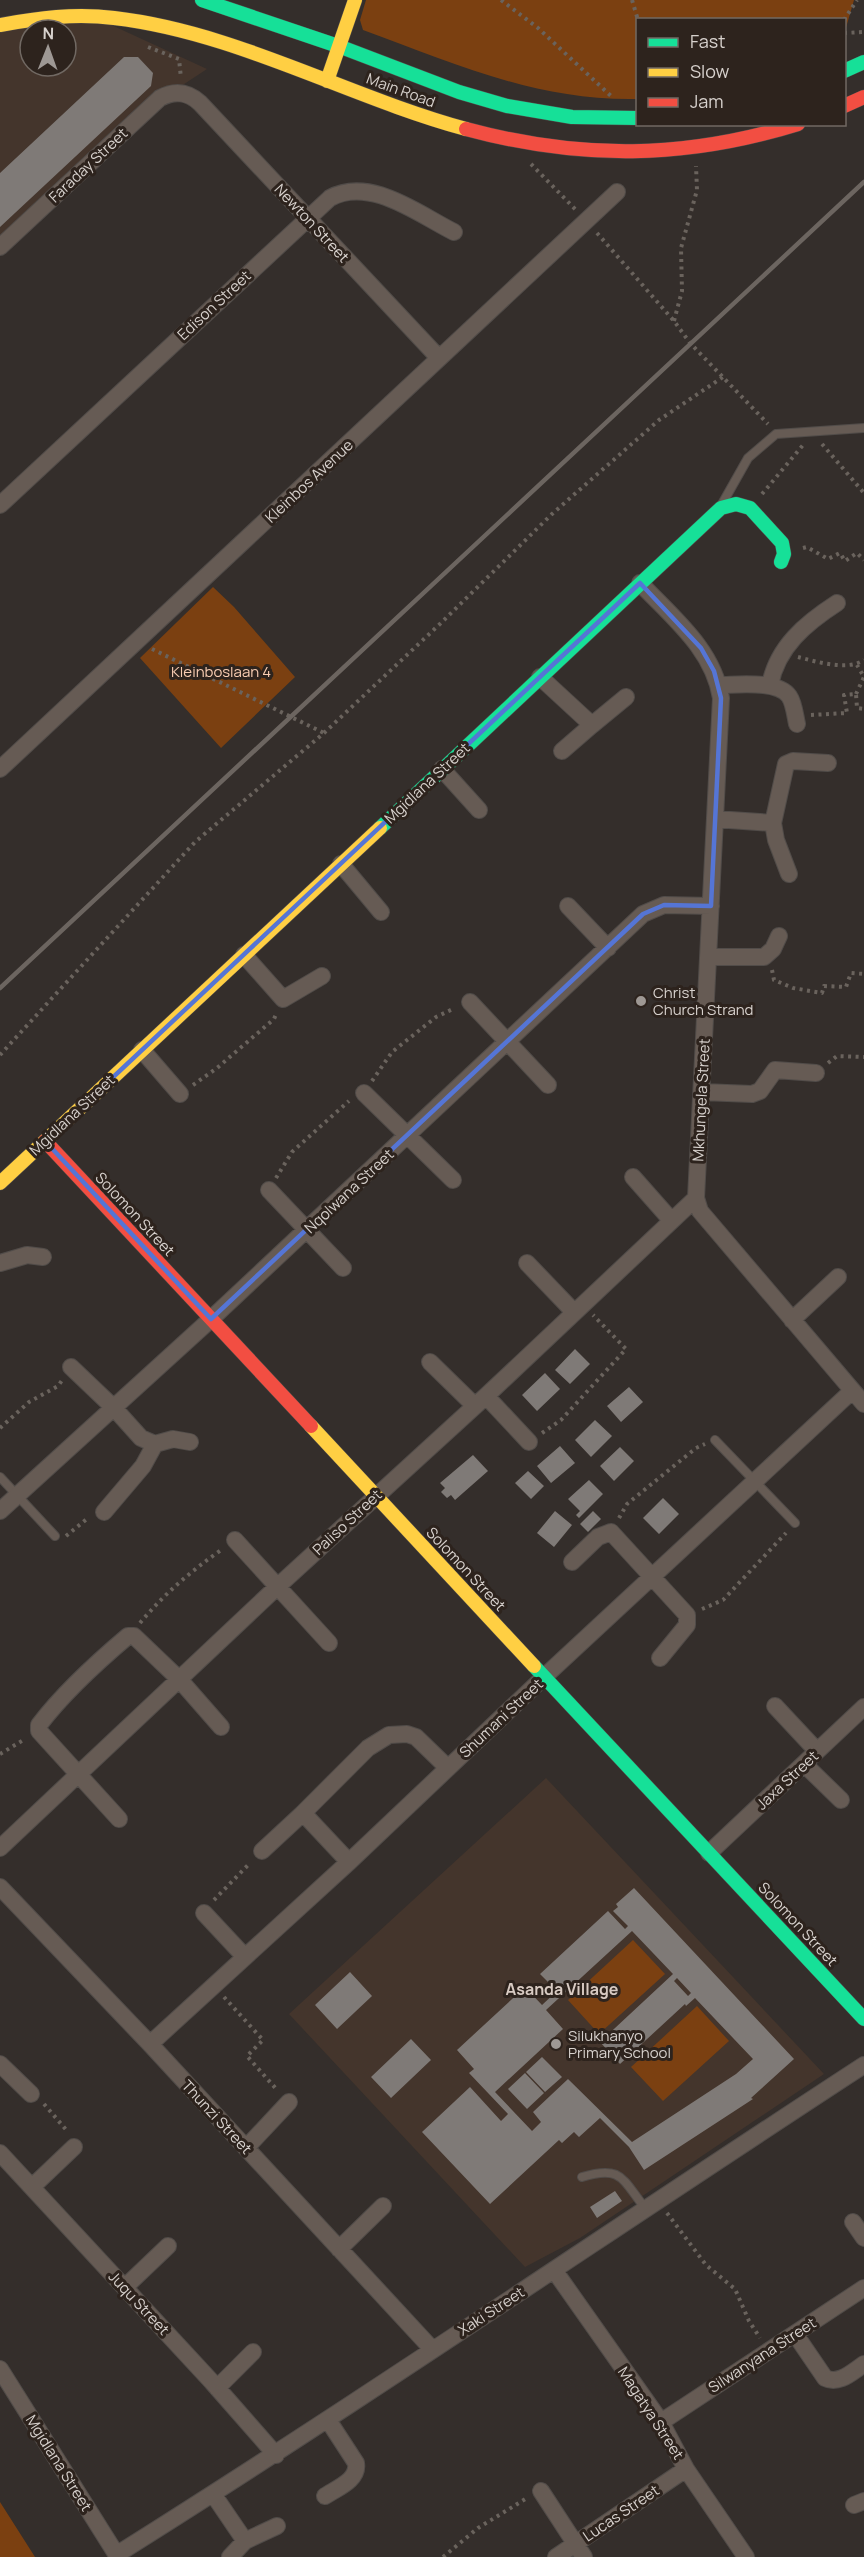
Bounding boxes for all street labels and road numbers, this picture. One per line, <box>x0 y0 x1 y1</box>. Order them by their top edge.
street label: Main Road <box>364 68 438 112</box>
street label: Faraday Street <box>44 123 132 207</box>
street label: Newton Street <box>270 179 354 267</box>
street label: Edison Street <box>173 265 255 345</box>
street label: Kleinbos Avenue <box>260 434 358 527</box>
street label: Mgidlana Street <box>380 738 474 828</box>
street label: Mkhungela Street <box>687 1038 715 1162</box>
street label: Mgidlana Street <box>25 1070 119 1160</box>
street label: Nqolwana Street <box>300 1144 398 1238</box>
street label: Solomon Street <box>90 1167 180 1261</box>
street label: Paliso Street <box>308 1484 386 1560</box>
street label: Solomon Street <box>421 1522 511 1616</box>
street label: Shumani Street <box>454 1674 548 1762</box>
street label: Jaxa Street <box>751 1746 823 1814</box>
street label: Solomon Street <box>753 1877 843 1971</box>
street label: Thunzi Street <box>177 2075 257 2159</box>
street label: Juqu Street <box>104 2266 174 2340</box>
street label: Xaki Street <box>454 2282 528 2340</box>
street label: Silwanyana Street <box>704 2312 820 2398</box>
street label: Magatya Street <box>613 2362 689 2464</box>
street label: Mgidlana Street <box>21 2411 97 2515</box>
street label: Lucas Street <box>579 2480 663 2546</box>

